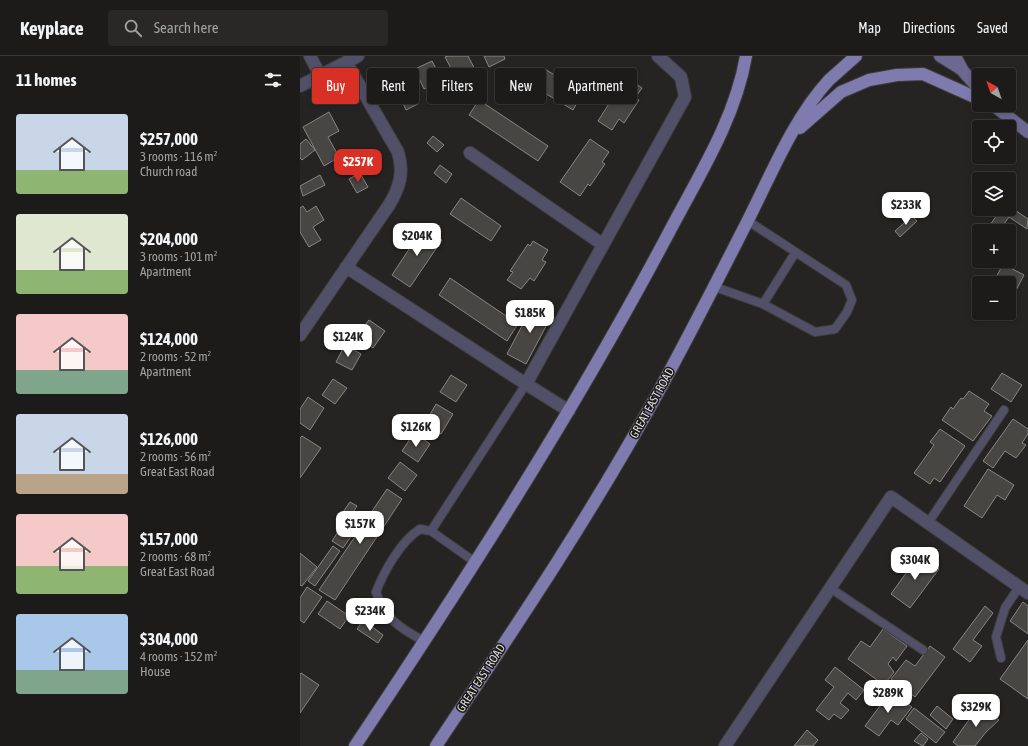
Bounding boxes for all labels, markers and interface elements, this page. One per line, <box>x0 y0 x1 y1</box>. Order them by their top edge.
search box <box>108 10 388 46</box>
text: Keyplace <box>20 17 84 39</box>
icon: search <box>122 17 144 39</box>
text: Search here <box>154 19 218 36</box>
text: Map <box>858 20 881 36</box>
text: Directions <box>903 20 955 36</box>
text: Saved <box>977 20 1008 36</box>
chip: Buy <box>312 68 359 104</box>
chip: Rent <box>367 68 419 104</box>
chip: Filters <box>427 68 487 104</box>
chip: New <box>495 68 546 104</box>
chip: Apartment <box>554 68 637 104</box>
north arrow <box>972 68 1016 112</box>
map controls <box>972 68 1016 320</box>
icon: filters <box>262 69 284 91</box>
text: 11 homes <box>16 70 77 90</box>
button: locate <box>972 120 1016 164</box>
text: $257,000 <box>140 129 198 149</box>
icon: home <box>48 130 96 178</box>
text: 3 rooms · 116 m² <box>140 149 217 164</box>
pin: $257K <box>330 149 386 183</box>
text: $257K <box>343 154 373 169</box>
text: Church road <box>140 164 197 179</box>
button: layers <box>972 172 1016 216</box>
pin: $233K <box>878 192 934 226</box>
text: $233K <box>891 197 921 212</box>
pin: $204K <box>389 223 445 257</box>
button: + <box>972 224 1016 268</box>
text: $204K <box>402 228 432 243</box>
text: $204,000 <box>140 229 198 249</box>
icon: home <box>48 230 96 278</box>
text: 3 rooms · 101 m² <box>140 249 217 264</box>
text: Apartment <box>140 264 191 279</box>
button: − <box>972 276 1016 320</box>
pin: $185K <box>502 300 558 334</box>
text: $185K <box>515 305 545 320</box>
pin: $124K <box>320 324 376 358</box>
text: $124,000 <box>140 329 198 349</box>
text: $124K <box>333 329 363 344</box>
icon: home <box>48 330 96 378</box>
text: 2 rooms · 52 m² <box>140 349 211 364</box>
text: Apartment <box>140 364 191 379</box>
street label: GREAT EAST ROAD <box>627 365 677 441</box>
pin: $126K <box>388 414 444 448</box>
text: $126K <box>401 419 431 434</box>
text: $126,000 <box>140 429 198 449</box>
icon: home <box>48 430 96 478</box>
text: 2 rooms · 56 m² <box>140 449 211 464</box>
text: Great East Road <box>140 464 215 479</box>
pin: $157K <box>332 511 388 545</box>
text: $157K <box>345 516 375 531</box>
text: $157,000 <box>140 529 198 549</box>
icon: home <box>48 530 96 578</box>
pin: $304K <box>887 547 943 581</box>
text: 2 rooms · 68 m² <box>140 549 211 564</box>
text: $304K <box>900 552 930 567</box>
text: Great East Road <box>140 564 215 579</box>
pin: $234K <box>342 598 398 632</box>
text: $234K <box>355 603 385 618</box>
text: $304,000 <box>140 629 198 649</box>
icon: home <box>48 630 96 678</box>
street label: GREAT EAST ROAD <box>454 641 508 715</box>
text: 4 rooms · 152 m² <box>140 649 217 664</box>
text: House <box>140 664 170 679</box>
pin: $289K <box>860 680 916 714</box>
text: $289K <box>873 685 903 700</box>
pin: $329K <box>948 694 1004 728</box>
text: $329K <box>961 699 991 714</box>

